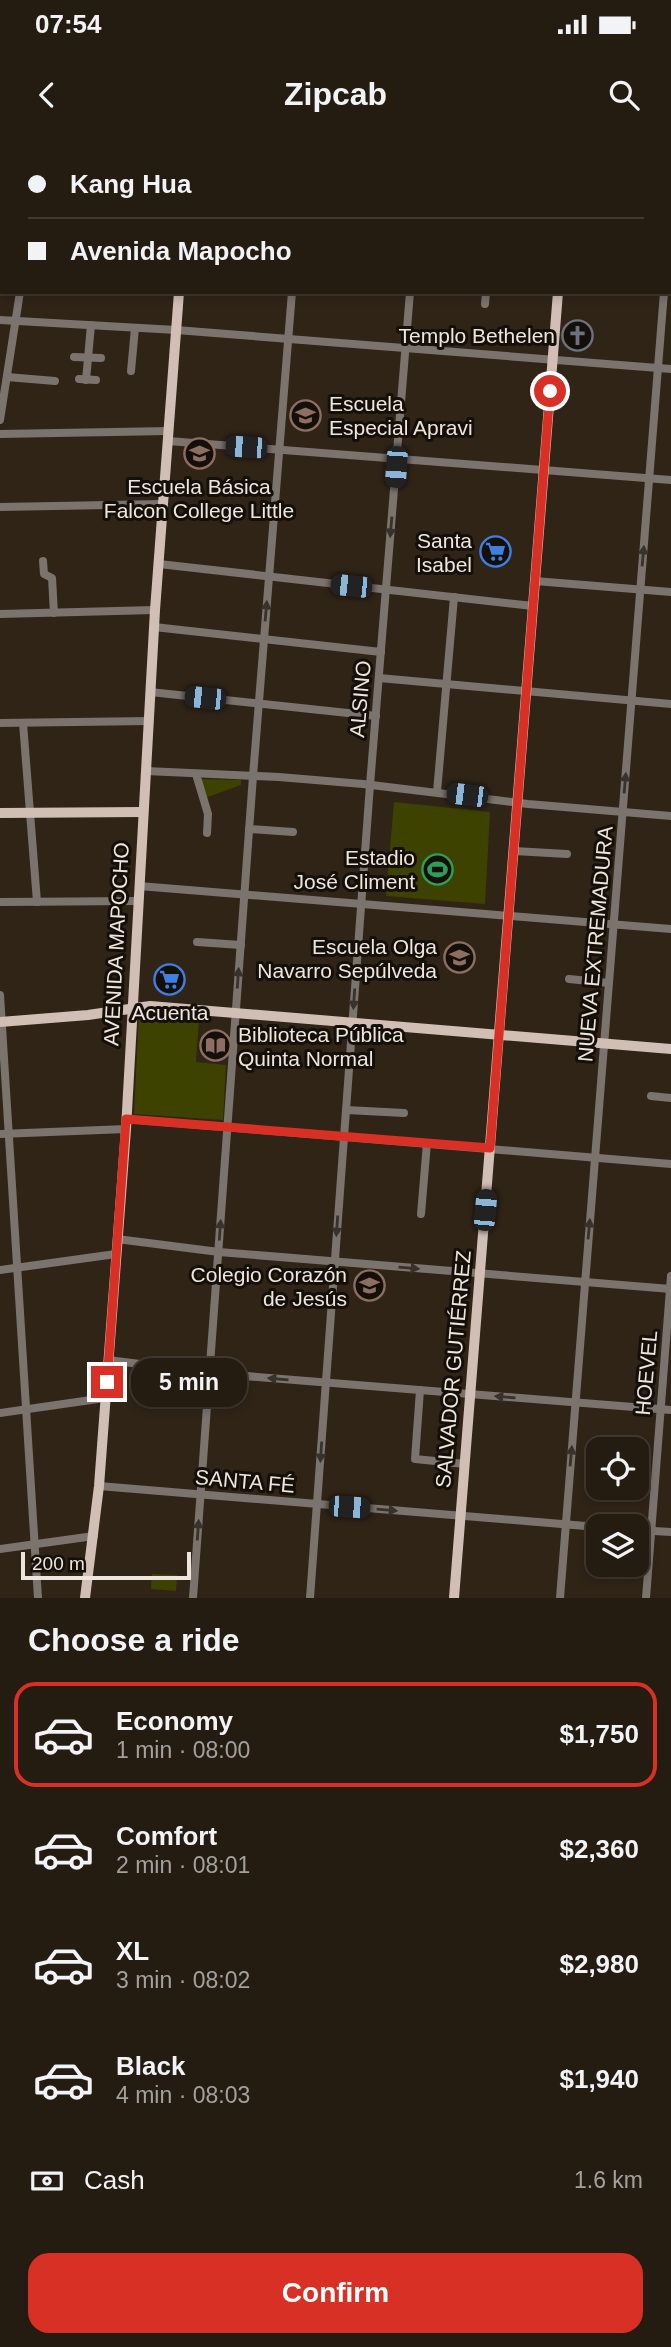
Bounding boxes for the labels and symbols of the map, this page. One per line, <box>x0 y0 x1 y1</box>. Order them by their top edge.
church icon: Templo Bethelen <box>561 318 595 352</box>
place label: Templo Bethelen <box>399 324 555 347</box>
route start <box>534 375 566 407</box>
place label: Escuela Especial Apravi <box>329 392 473 439</box>
school or university icon: Escuela Especial Apravi <box>289 398 323 432</box>
car <box>225 435 268 459</box>
school or university icon: Escuela Básica Falcon College Little <box>182 437 216 471</box>
car <box>385 445 408 489</box>
place label: Escuela Básica Falcon College Little <box>104 475 294 522</box>
one-way arrow <box>385 516 396 538</box>
place label: Santa Isabel <box>416 529 472 576</box>
supermarket icon: Santa Isabel <box>478 535 512 569</box>
one-way arrow <box>638 545 649 567</box>
car <box>330 573 373 599</box>
one-way arrow <box>261 600 272 622</box>
street label: ALSINO <box>345 660 375 738</box>
car <box>184 685 227 711</box>
one-way arrow <box>620 771 631 793</box>
car <box>445 782 490 808</box>
street label: NUEVA EXTREMADURA <box>573 825 617 1063</box>
street label: AVENIDA MAPOCHO <box>99 842 133 1046</box>
place label: Estadio José Climent <box>294 846 415 893</box>
sports icon: Estadio José Climent <box>421 852 455 886</box>
place label: Escuela Olga Navarro Sepúlveda <box>257 935 437 982</box>
school or university icon: Escuela Olga Navarro Sepúlveda <box>443 941 477 975</box>
supermarket icon: Acuenta <box>153 963 187 997</box>
one-way arrow <box>233 967 244 989</box>
one-way arrow <box>348 988 359 1010</box>
place label: Acuenta <box>131 1001 209 1024</box>
place label: Biblioteca Pública Quinta Normal <box>238 1023 404 1070</box>
library icon: Biblioteca Pública Quinta Normal <box>198 1029 232 1063</box>
car <box>473 1188 498 1232</box>
one-way arrow <box>331 1215 342 1237</box>
one-way arrow <box>584 1218 595 1240</box>
one-way arrow <box>215 1219 226 1241</box>
street label: SALVADOR GUTIÉRREZ <box>431 1249 475 1489</box>
place label: Colegio Corazón de Jesús <box>191 1263 347 1310</box>
one-way arrow <box>398 1263 420 1274</box>
school or university icon: Colegio Corazón de Jesús <box>353 1269 387 1303</box>
street label: HOEVEL <box>631 1330 661 1416</box>
callout: 5 min <box>132 1358 247 1406</box>
route end <box>91 1366 123 1398</box>
one-way arrow <box>267 1373 289 1384</box>
one-way arrow <box>494 1391 516 1402</box>
one-way arrow <box>315 1441 326 1463</box>
one-way arrow <box>566 1445 577 1467</box>
street label: SANTA FÉ <box>194 1465 296 1497</box>
car <box>328 1495 371 1519</box>
one-way arrow <box>376 1505 398 1516</box>
one-way arrow <box>193 1519 204 1541</box>
scale bar <box>21 1549 191 1581</box>

